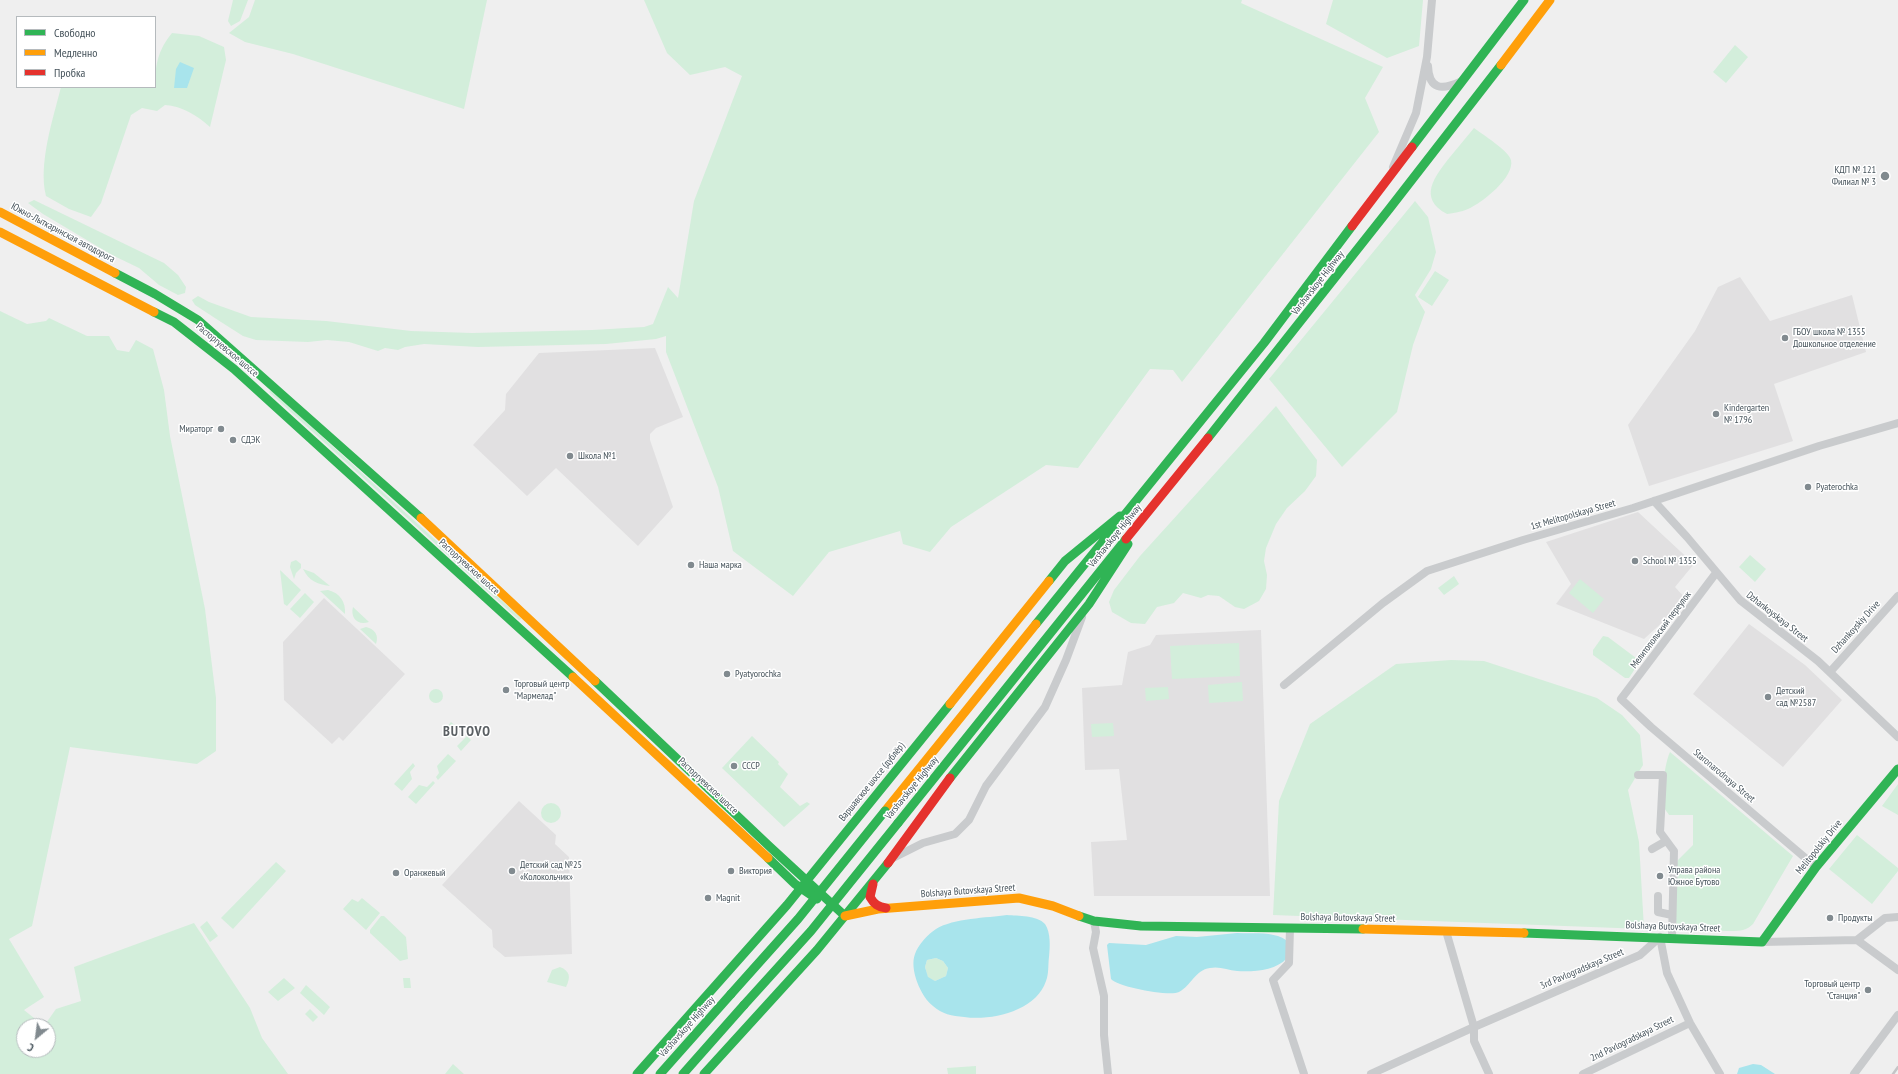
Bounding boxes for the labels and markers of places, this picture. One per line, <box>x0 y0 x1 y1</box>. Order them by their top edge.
place label: КДП № 121 Филиал № 3 <box>1832 164 1876 188</box>
marker: КДП № 121 Филиал № 3 <box>1879 170 1891 182</box>
place label: ГБОУ школа № 1355 Дошкольное отделение <box>1793 326 1876 350</box>
marker: ГБОУ школа № 1355 Дошкольное отделение <box>1780 333 1790 343</box>
place label: Kindergarten № 1796 <box>1724 402 1769 426</box>
marker: Kindergarten № 1796 <box>1711 409 1721 419</box>
place label: Мираторг <box>179 423 213 435</box>
marker: Мираторг <box>216 424 226 434</box>
place label: СДЭК <box>241 434 260 446</box>
marker: СДЭК <box>228 435 238 445</box>
place label: Школа №1 <box>578 450 616 462</box>
marker: Школа №1 <box>565 451 575 461</box>
place label: Pyaterochka <box>1816 481 1858 493</box>
marker: Pyaterochka <box>1803 482 1813 492</box>
place label: School № 1355 <box>1643 555 1697 567</box>
marker: School № 1355 <box>1630 556 1640 566</box>
place label: Наша марка <box>699 559 742 571</box>
marker: Наша марка <box>686 560 696 570</box>
place label: Pyatyorochka <box>735 668 781 680</box>
marker: Pyatyorochka <box>722 669 732 679</box>
place label: Торговый центр "Мармелад" <box>514 678 570 702</box>
marker: Торговый центр "Мармелад" <box>501 685 511 695</box>
place label: Детский сад №2587 <box>1776 685 1816 708</box>
marker: Детский сад №2587 <box>1763 692 1773 702</box>
place label: СССР <box>742 760 760 772</box>
marker: СССР <box>729 761 739 771</box>
place label: Детский сад №25 «Колокольчик» <box>520 859 582 882</box>
place label: Управа района Южное Бутово <box>1668 864 1720 888</box>
place label: Виктория <box>739 865 772 877</box>
marker: Детский сад №25 «Колокольчик» <box>507 866 517 876</box>
marker: Виктория <box>726 866 736 876</box>
place label: Оранжевый <box>404 867 445 879</box>
marker: Оранжевый <box>391 868 401 878</box>
marker: Управа района Южное Бутово <box>1655 871 1665 881</box>
place label: Magnit <box>716 892 740 904</box>
marker: Magnit <box>703 893 713 903</box>
place label: Продукты <box>1838 912 1873 924</box>
marker: Продукты <box>1825 913 1835 923</box>
place label: Торговый центр "Станция" <box>1804 978 1860 1002</box>
marker: Торговый центр "Станция" <box>1863 985 1873 995</box>

